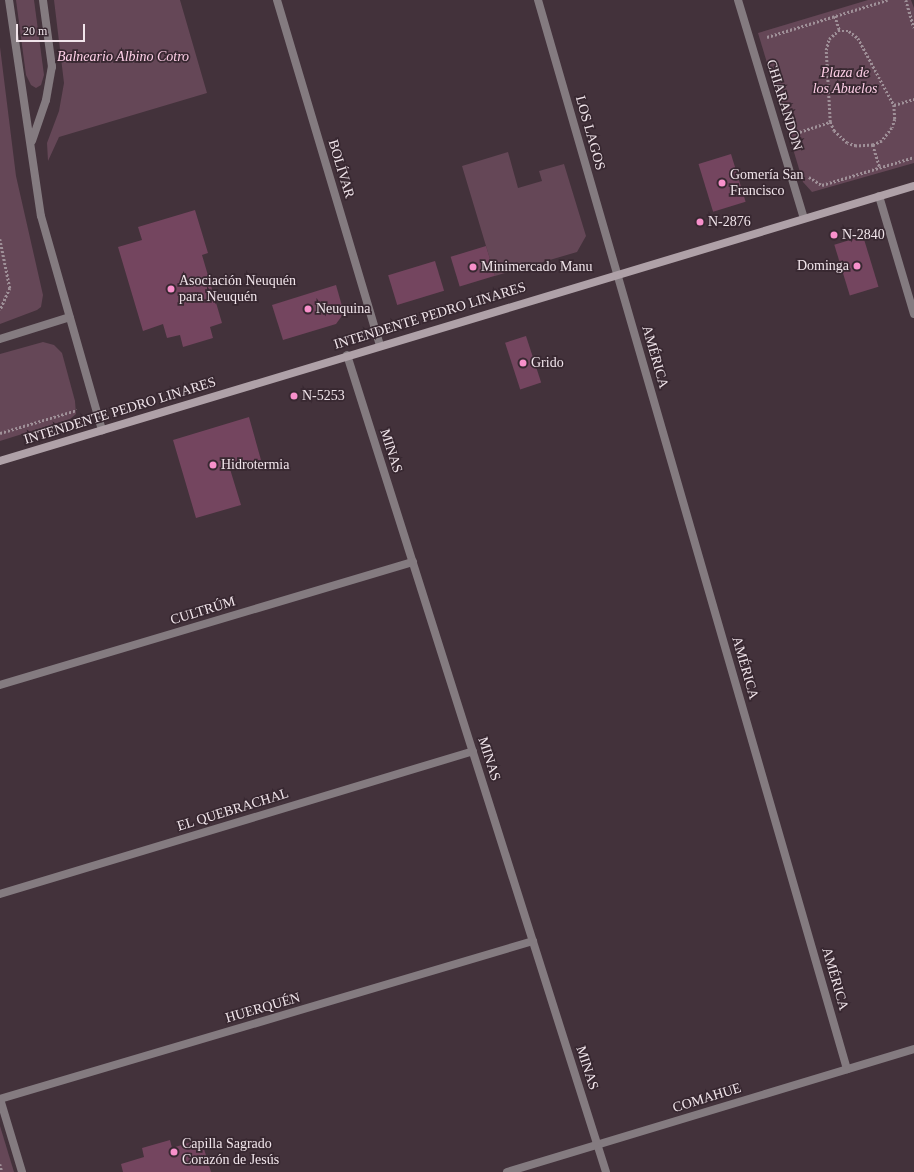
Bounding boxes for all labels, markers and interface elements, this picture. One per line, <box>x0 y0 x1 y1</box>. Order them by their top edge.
scale bar <box>18 16 87 42</box>
text: 20 m <box>23 24 47 38</box>
park label: Balneario Albino Cotro <box>57 49 189 65</box>
street label: CHIARANDON <box>762 58 806 152</box>
park label: Plaza de los Abuelos <box>813 65 877 98</box>
street label: LOS LAGOS <box>571 94 609 172</box>
street label: BOLÍVAR <box>324 138 358 200</box>
place label: Gomería San Francisco <box>730 167 803 200</box>
marker: Gomería San Francisco <box>717 178 727 188</box>
place label: N-2876 <box>708 214 751 230</box>
marker: N-2876 <box>695 217 705 227</box>
place label: N-2840 <box>842 227 885 243</box>
marker: N-2840 <box>829 230 839 240</box>
place label: Dominga <box>797 258 849 274</box>
place label: Minimercado Manu <box>481 259 593 275</box>
marker: Dominga <box>852 261 862 271</box>
marker: Minimercado Manu <box>468 262 478 272</box>
place label: Asociación Neuquén para Neuquén <box>179 273 296 306</box>
street label: INTENDENTE PEDRO LINARES <box>332 279 528 353</box>
marker: Asociación Neuquén para Neuquén <box>166 284 176 294</box>
place label: Neuquina <box>316 301 370 317</box>
marker: Neuquina <box>303 304 313 314</box>
street label: AMÉRICA <box>638 324 672 390</box>
place label: Grido <box>531 355 564 371</box>
marker: Grido <box>518 358 528 368</box>
street label: INTENDENTE PEDRO LINARES <box>22 374 218 448</box>
place label: N-5253 <box>302 388 345 404</box>
marker: N-5253 <box>289 391 299 401</box>
street label: MINAS <box>376 427 406 475</box>
place label: Hidrotermia <box>221 457 289 473</box>
marker: Hidrotermia <box>208 460 218 470</box>
street label: CULTRÚM <box>168 593 238 629</box>
street label: AMÉRICA <box>728 635 762 701</box>
street label: MINAS <box>474 735 504 783</box>
street label: EL QUEBRACHAL <box>175 785 291 835</box>
street label: AMÉRICA <box>818 946 852 1012</box>
street label: HUERQUÉN <box>224 989 302 1027</box>
street label: MINAS <box>572 1044 602 1092</box>
street label: COMAHUE <box>671 1080 743 1116</box>
place label: Capilla Sagrado Corazón de Jesús <box>182 1136 279 1168</box>
marker: Capilla Sagrado Corazón de Jesús <box>169 1147 179 1157</box>

